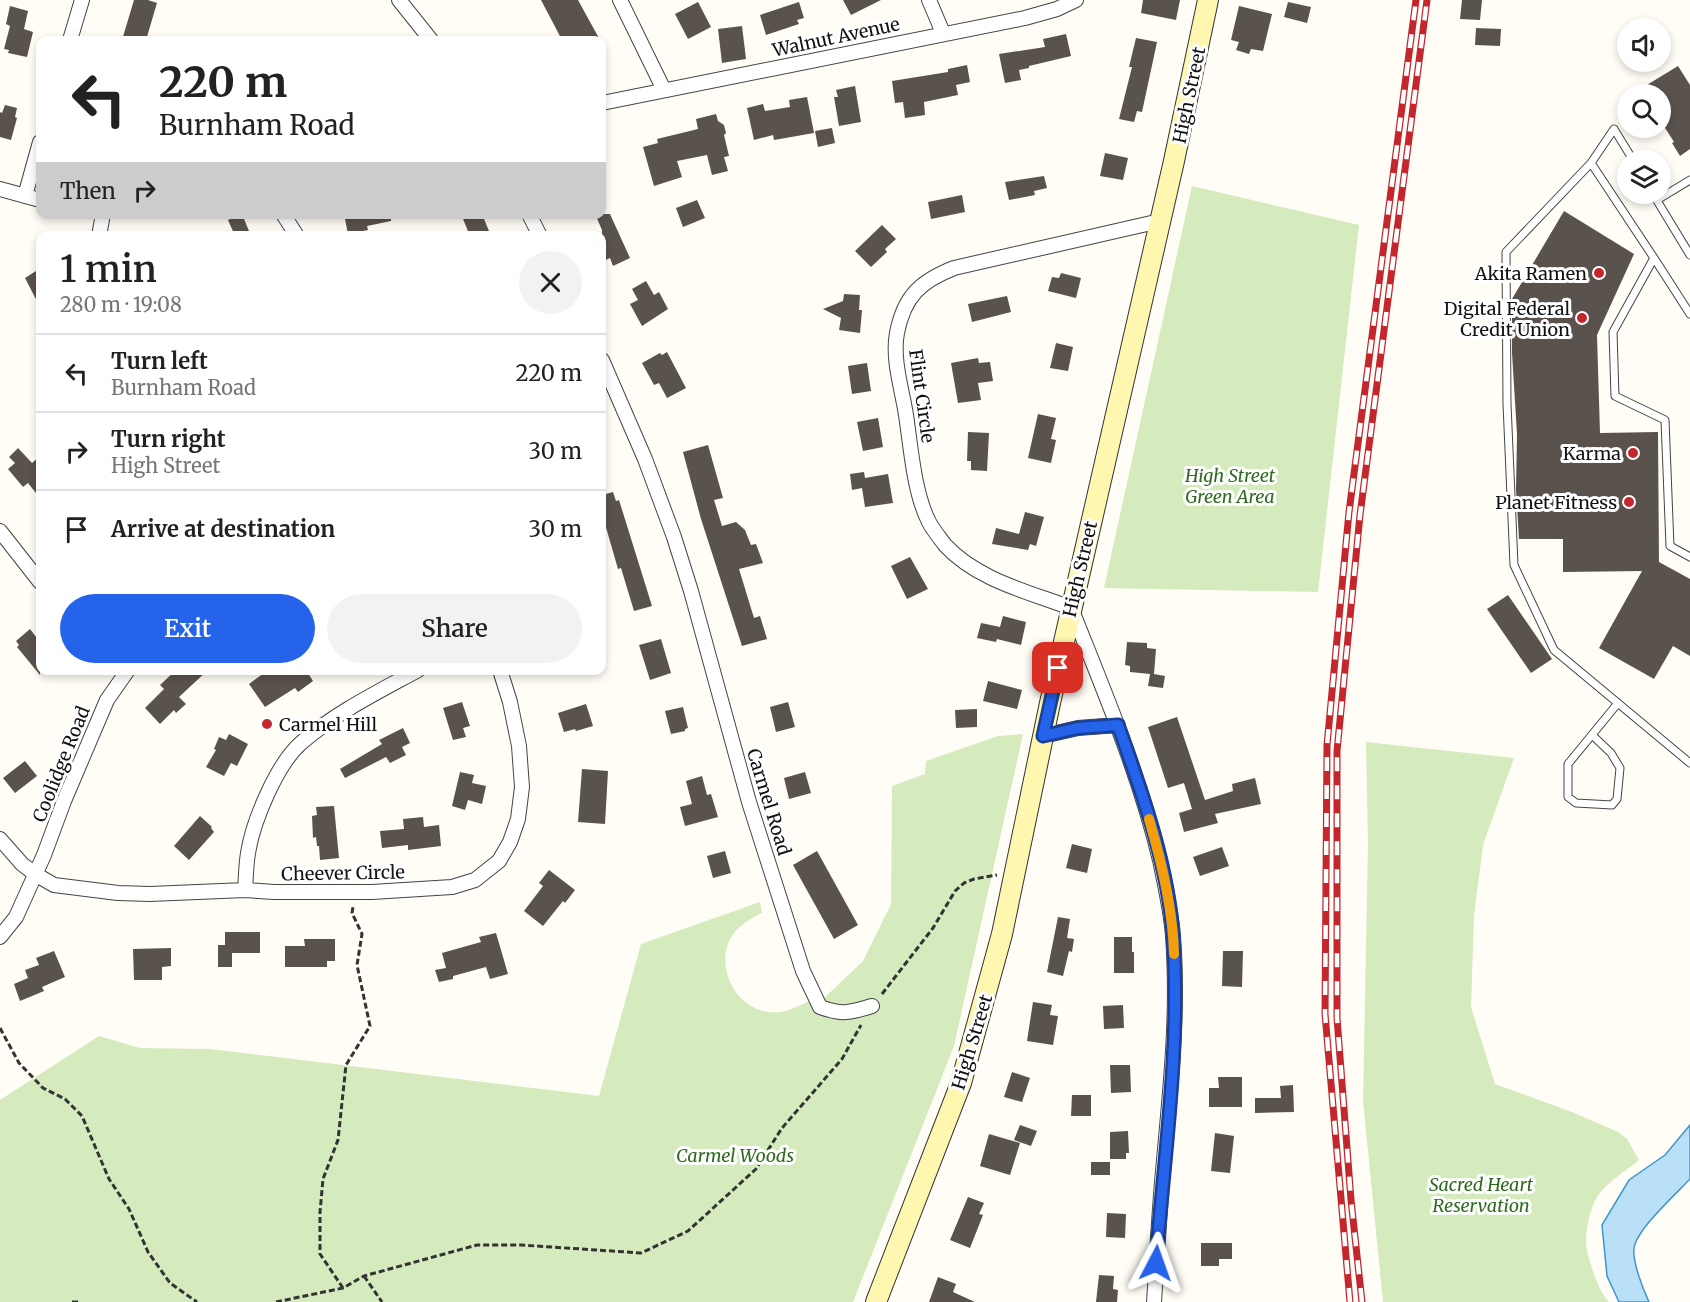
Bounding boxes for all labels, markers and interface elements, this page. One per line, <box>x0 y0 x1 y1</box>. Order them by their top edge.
street label: Walnut Avenue <box>769 12 902 62</box>
map controls <box>1617 18 1671 204</box>
button: sound <box>1617 18 1671 72</box>
street label: High Street <box>1168 45 1210 145</box>
text: 220 m <box>159 56 287 108</box>
icon: left <box>60 60 138 138</box>
button: search <box>1617 84 1671 138</box>
text: Burnham Road <box>159 108 355 142</box>
button: layers <box>1617 150 1671 204</box>
icon: right <box>128 174 161 207</box>
text: Then <box>60 177 116 205</box>
text: 1 min <box>60 247 157 292</box>
button: close <box>519 251 582 314</box>
place label: Akita Ramen <box>1474 262 1587 285</box>
marker: Akita Ramen <box>1592 266 1606 280</box>
text: 280 m · 19:08 <box>60 292 182 317</box>
place label: Digital Federal Credit Union <box>1444 297 1570 341</box>
marker: Digital Federal Credit Union <box>1575 311 1589 325</box>
text: Turn left <box>111 347 208 375</box>
street label: Flint Circle <box>904 348 940 444</box>
icon: left <box>60 357 93 390</box>
text: 220 m <box>515 359 582 387</box>
text: Burnham Road <box>111 375 256 400</box>
text: Turn right <box>111 425 225 453</box>
icon: right <box>60 435 93 468</box>
text: 30 m <box>528 437 582 465</box>
place label: Karma <box>1563 442 1621 465</box>
marker: Karma <box>1626 446 1640 460</box>
text: High Street <box>111 453 220 478</box>
park label: High Street Green Area <box>1184 464 1276 508</box>
place label: Planet Fitness <box>1495 491 1617 514</box>
marker: Planet Fitness <box>1622 495 1636 509</box>
icon: arrive <box>60 513 93 546</box>
text: Arrive at destination <box>111 515 335 543</box>
text: 30 m <box>528 515 582 543</box>
street label: High Street <box>1058 519 1102 619</box>
button: Exit <box>60 594 315 663</box>
button: Share <box>327 594 582 663</box>
pin <box>1032 642 1083 693</box>
icon: arrive <box>1041 651 1074 684</box>
street label: Coolidge Road <box>27 702 95 825</box>
place label: Carmel Hill <box>279 713 377 736</box>
marker: Carmel Hill <box>260 717 274 731</box>
street label: Carmel Road <box>742 746 796 858</box>
street label: Cheever Circle <box>281 860 405 886</box>
street label: High Street <box>947 992 997 1092</box>
park label: Carmel Woods <box>676 1144 794 1167</box>
park label: Sacred Heart Reservation <box>1429 1173 1534 1217</box>
position arrow <box>1124 1231 1188 1295</box>

